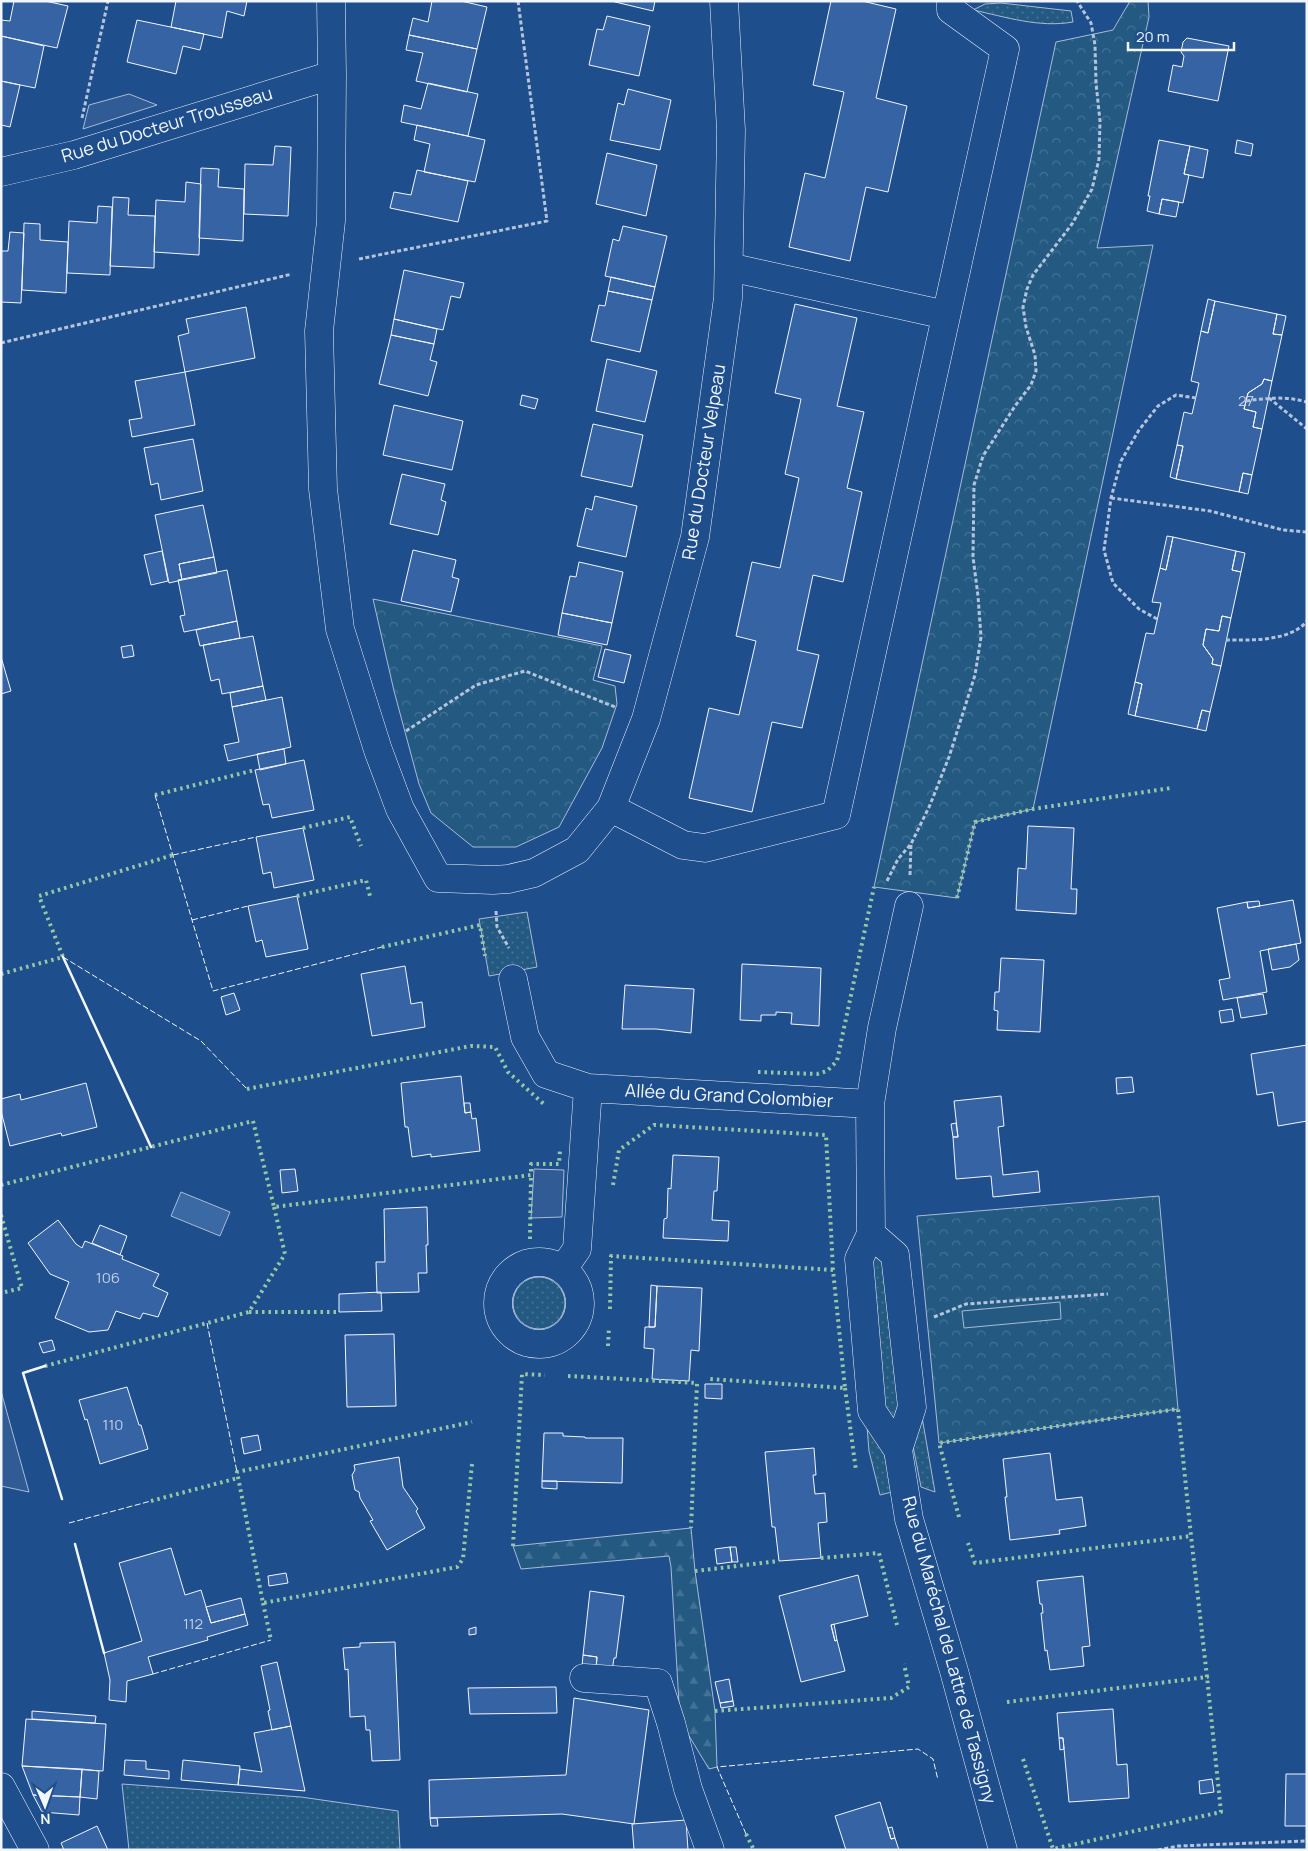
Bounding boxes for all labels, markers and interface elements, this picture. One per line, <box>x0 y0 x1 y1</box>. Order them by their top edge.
scale bar <box>1128 20 1234 52</box>
text: 20 m <box>1136 26 1169 47</box>
street label: Rue du Docteur Trousseau <box>58 80 275 168</box>
street label: Rue du Docteur Velpeau <box>676 362 730 562</box>
house number: 27 <box>1238 390 1254 411</box>
street label: Allée du Grand Colombier <box>624 1078 834 1112</box>
house number: 106 <box>96 1267 120 1288</box>
house number: 110 <box>103 1414 123 1435</box>
street label: Rue du Maréchal de Lattre de Tassigny <box>897 1493 1003 1807</box>
house number: 112 <box>183 1613 203 1634</box>
north arrow <box>20 1781 70 1831</box>
text: N <box>40 1810 51 1829</box>

